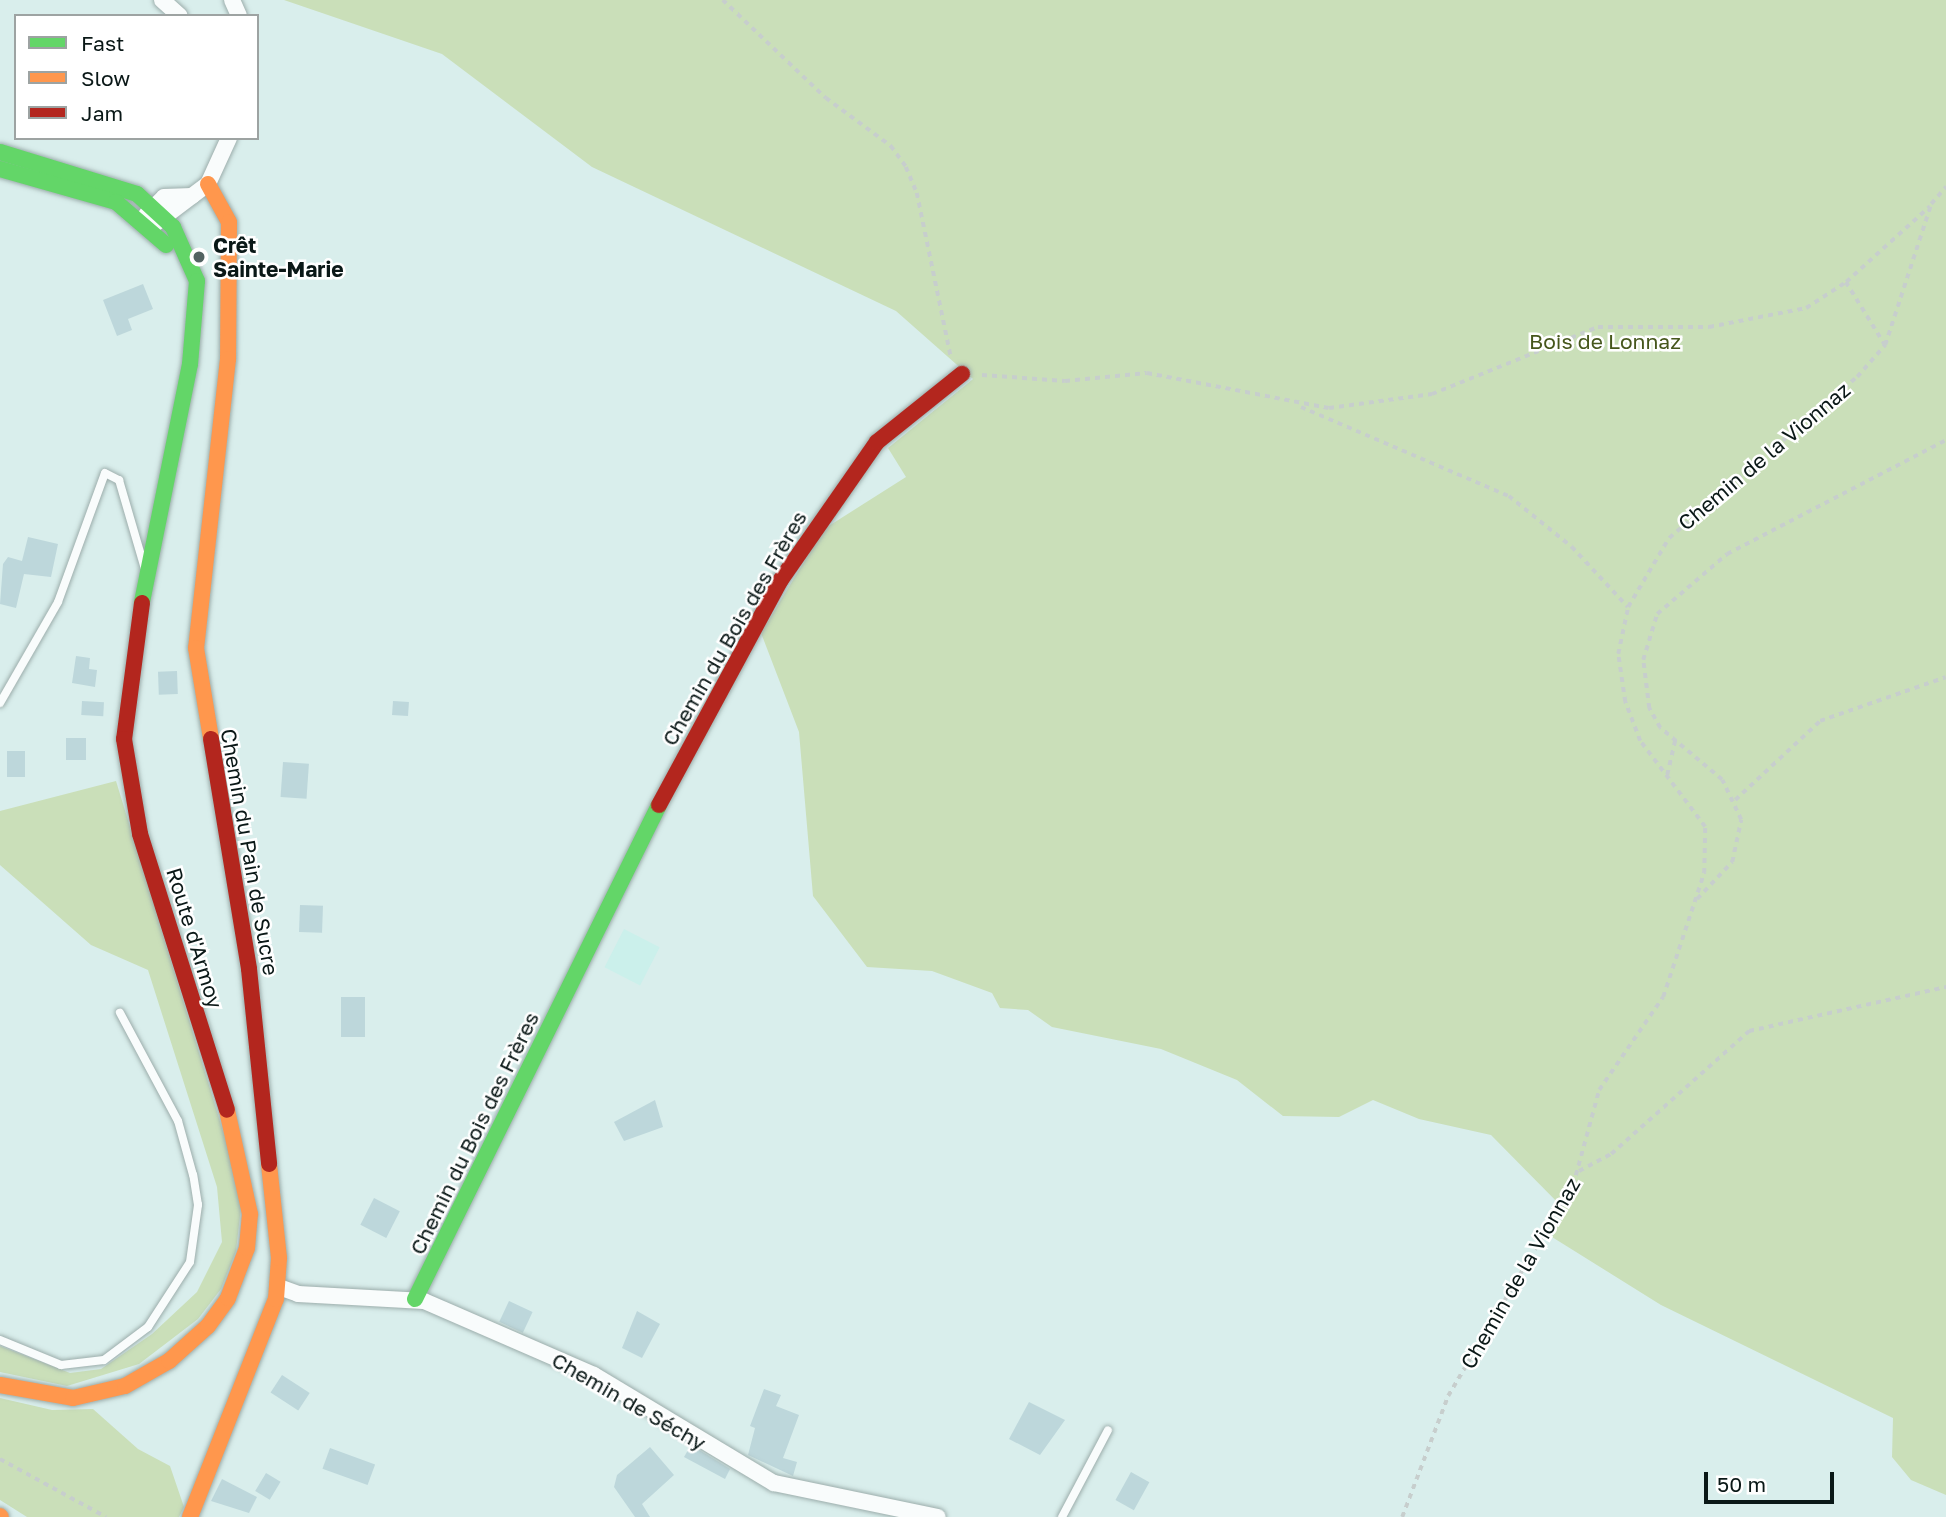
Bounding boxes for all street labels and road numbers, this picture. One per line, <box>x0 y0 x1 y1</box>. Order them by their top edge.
street label: Chemin de la Vionnaz <box>1673 377 1855 535</box>
street label: Chemin du Bois des Frères <box>656 506 812 750</box>
street label: Chemin du Pain de Sucre <box>216 727 284 977</box>
street label: Route d'Armoy <box>162 865 228 1011</box>
street label: Chemin du Bois des Frères <box>404 1008 544 1258</box>
street label: Chemin de la Vionnaz <box>1455 1173 1585 1373</box>
street label: Chemin de Séchy <box>548 1347 710 1455</box>

